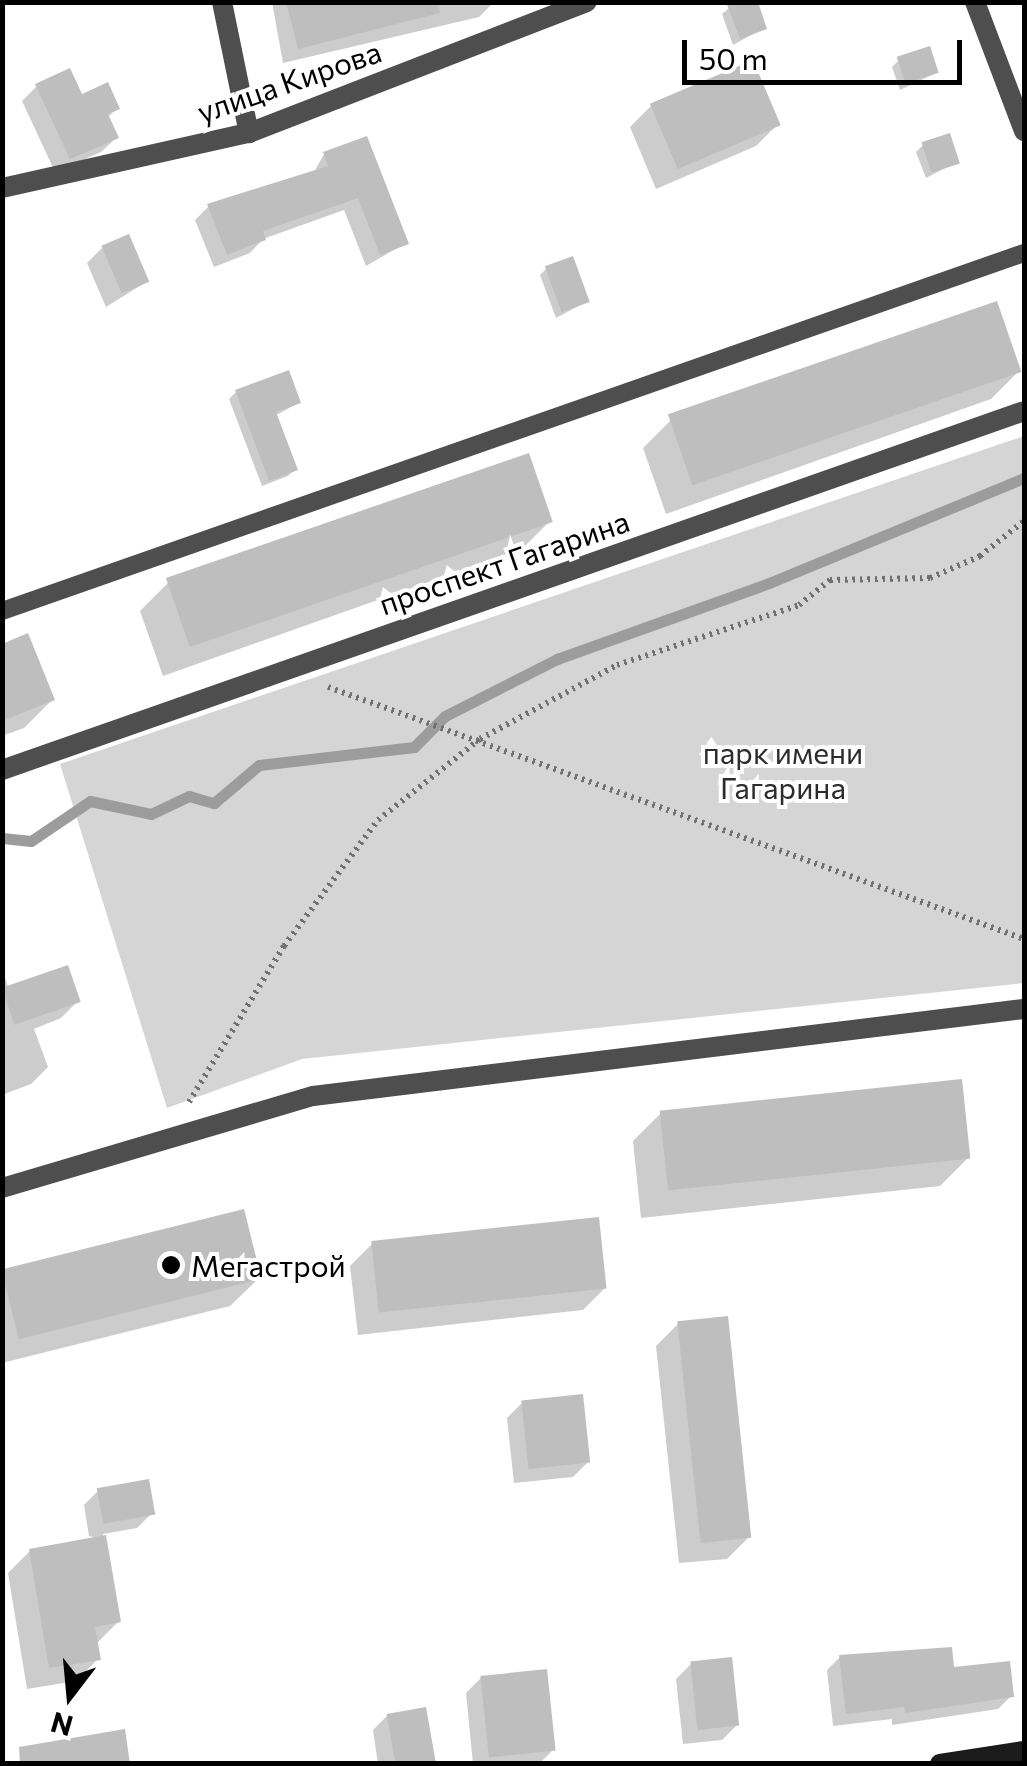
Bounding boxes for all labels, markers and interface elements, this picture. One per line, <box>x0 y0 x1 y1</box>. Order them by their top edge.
scale bar <box>687 20 967 82</box>
street label: улица Кирова <box>192 33 386 129</box>
text: 50 m <box>699 39 768 76</box>
street label: проспект Гагарина <box>374 502 634 622</box>
park label: парк имени Гагарина <box>703 734 863 804</box>
place label: Мегастрой <box>191 1247 346 1283</box>
marker: Мегастрой <box>160 1254 182 1276</box>
north arrow <box>20 1646 120 1746</box>
text: N <box>47 1706 77 1744</box>

